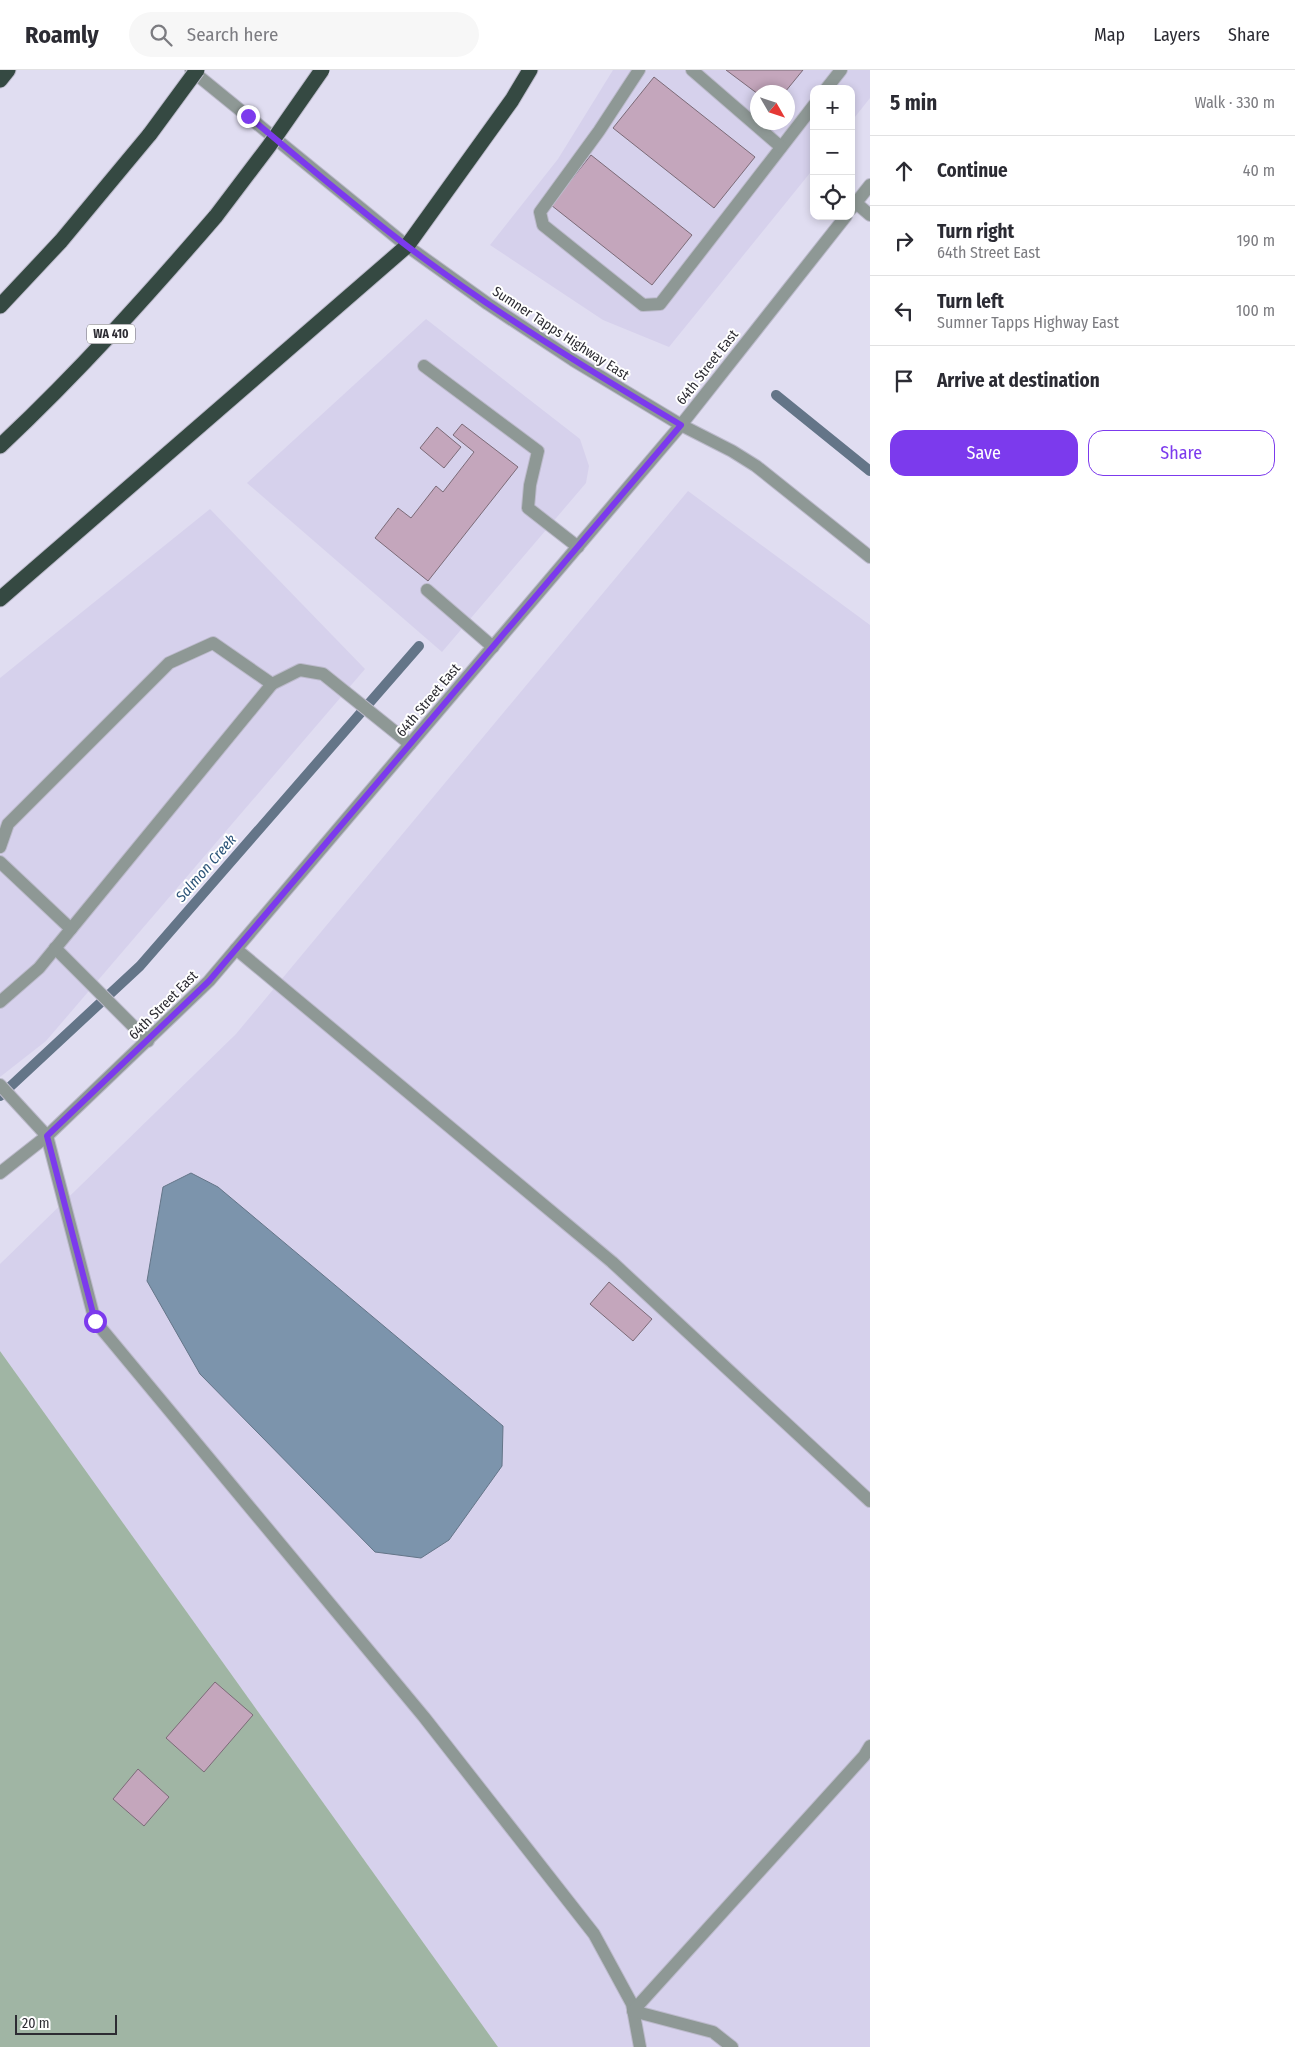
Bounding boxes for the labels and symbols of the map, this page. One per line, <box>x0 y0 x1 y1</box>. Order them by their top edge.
north arrow <box>750 85 795 130</box>
route end <box>237 105 260 128</box>
street label: Sumner Tapps Highway East <box>489 283 632 384</box>
road number: WA 410 <box>87 324 135 344</box>
street label: 64th Street East <box>673 326 742 408</box>
street label: 64th Street East <box>393 660 464 740</box>
water label: Salmon Creek <box>171 830 241 906</box>
street label: 64th Street East <box>125 967 202 1043</box>
route start <box>84 1310 107 1333</box>
scale bar <box>15 2012 118 2035</box>

